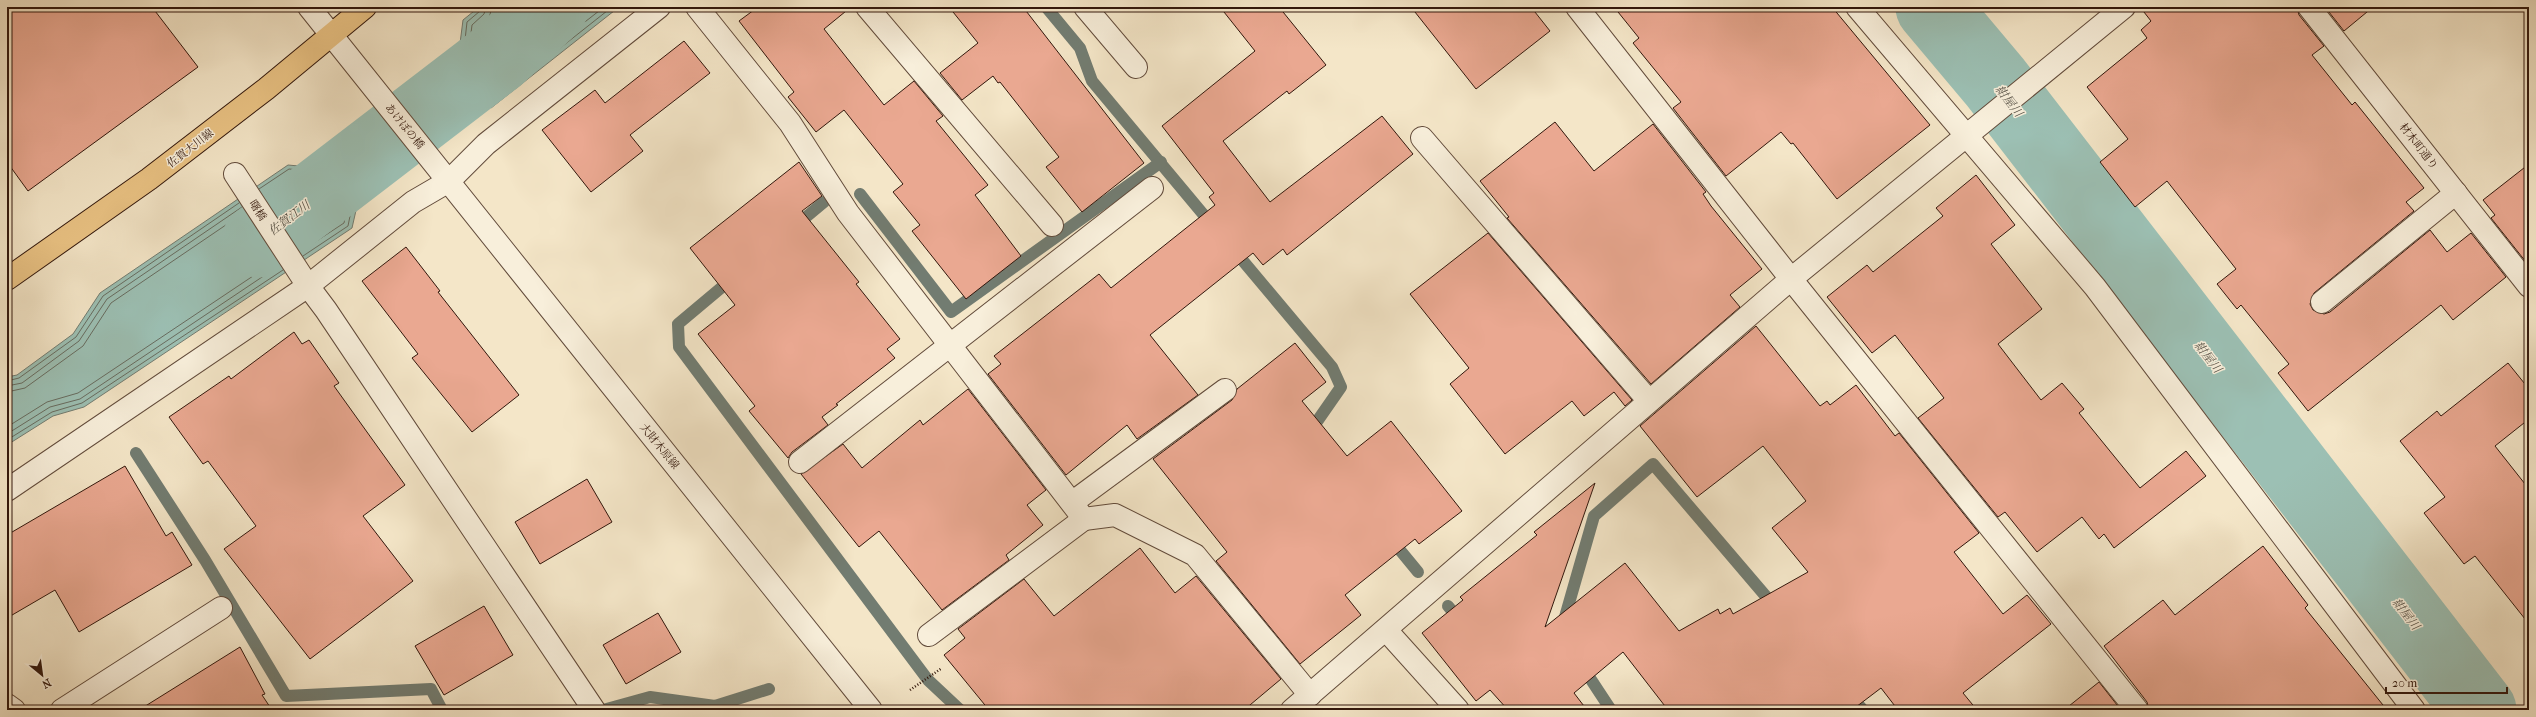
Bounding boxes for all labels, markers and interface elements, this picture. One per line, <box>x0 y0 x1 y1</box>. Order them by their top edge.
water label: 紺屋川 <box>1992 83 2027 121</box>
street label: あけぼの橋 <box>382 101 427 152</box>
street label: 材木町通り <box>2397 121 2441 172</box>
street label: 佐賀大川線 <box>165 126 216 170</box>
water label: 佐賀江川 <box>266 197 314 238</box>
street label: 曙橋 <box>246 198 269 223</box>
water label: 紺屋川 <box>2191 339 2226 377</box>
street label: 大財木原線 <box>637 421 682 472</box>
water label: 紺屋川 <box>2389 596 2424 634</box>
north arrow <box>22 655 62 695</box>
scale bar <box>2386 669 2507 695</box>
text: N <box>39 676 53 691</box>
text: 20 m <box>2392 676 2417 690</box>

